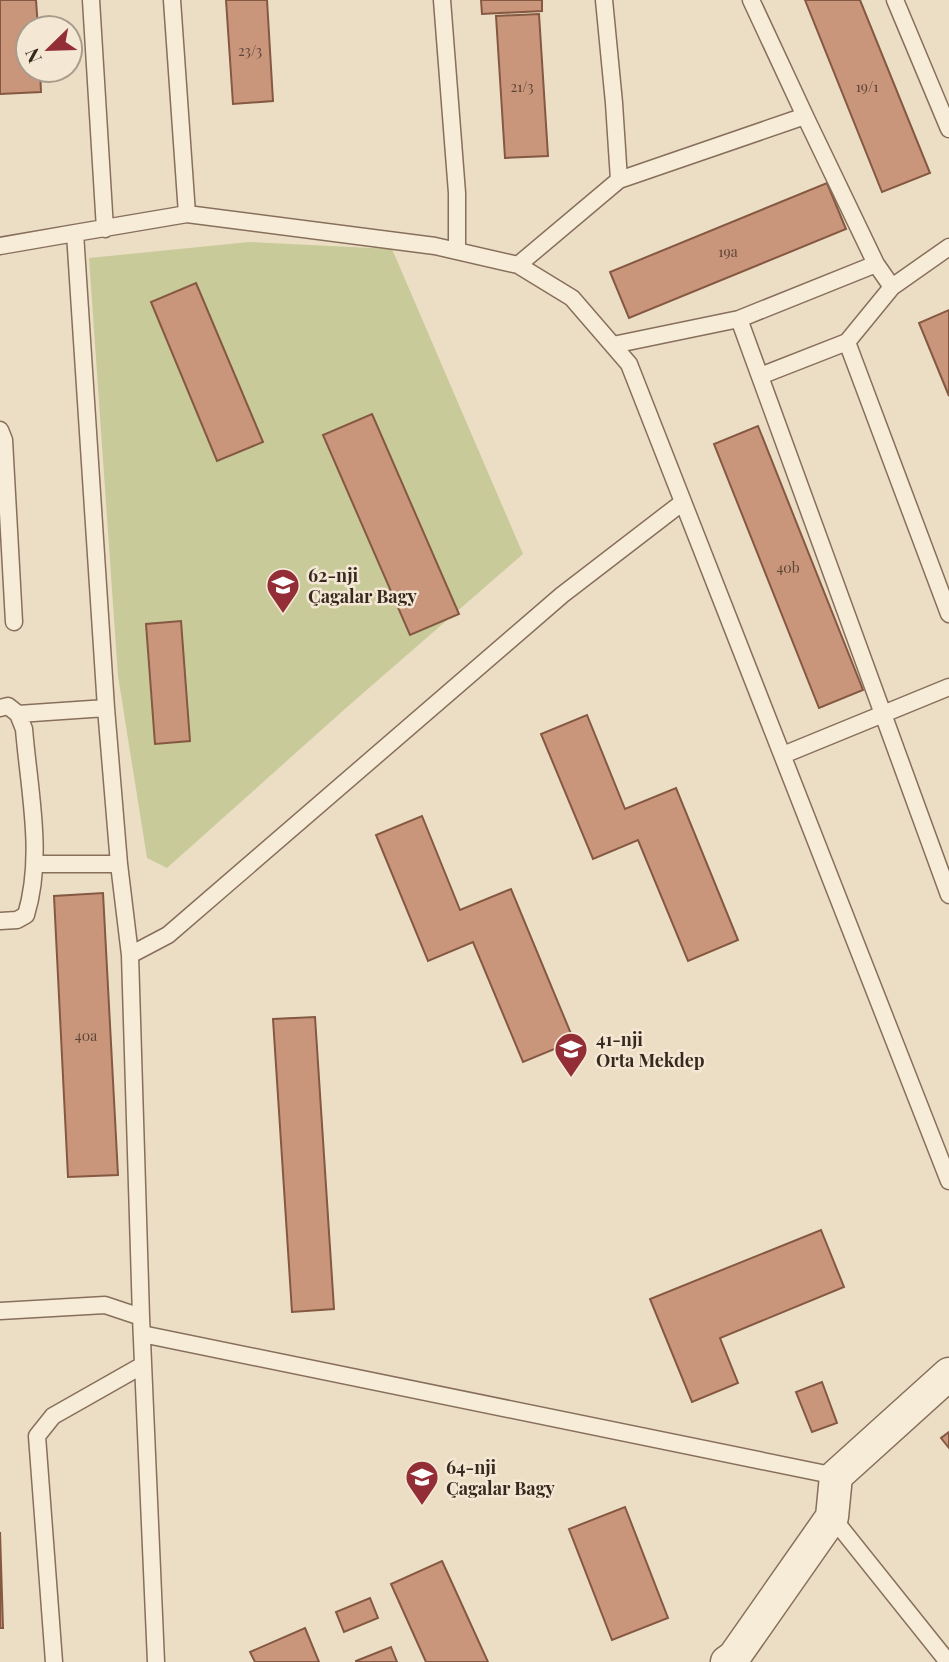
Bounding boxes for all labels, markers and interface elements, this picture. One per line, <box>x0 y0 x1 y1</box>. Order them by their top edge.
north arrow <box>14 14 84 84</box>
house number: 23/3 <box>238 41 262 60</box>
text: N <box>18 44 47 67</box>
house number: 21/3 <box>510 77 534 96</box>
house number: 19/1 <box>856 77 878 96</box>
house number: 19a <box>718 242 738 261</box>
house number: 40b <box>776 558 800 577</box>
place label: 62-nji Çagalar Bagy <box>308 563 417 608</box>
school or university icon: 62-nji Çagalar Bagy <box>264 566 302 615</box>
house number: 40a <box>75 1026 97 1045</box>
place label: 41-nji Orta Mekdep <box>596 1027 705 1072</box>
school or university icon: 41-nji Orta Mekdep <box>552 1030 590 1079</box>
place label: 64-nji Çagalar Bagy <box>446 1455 555 1500</box>
school or university icon: 64-nji Çagalar Bagy <box>403 1458 441 1507</box>

